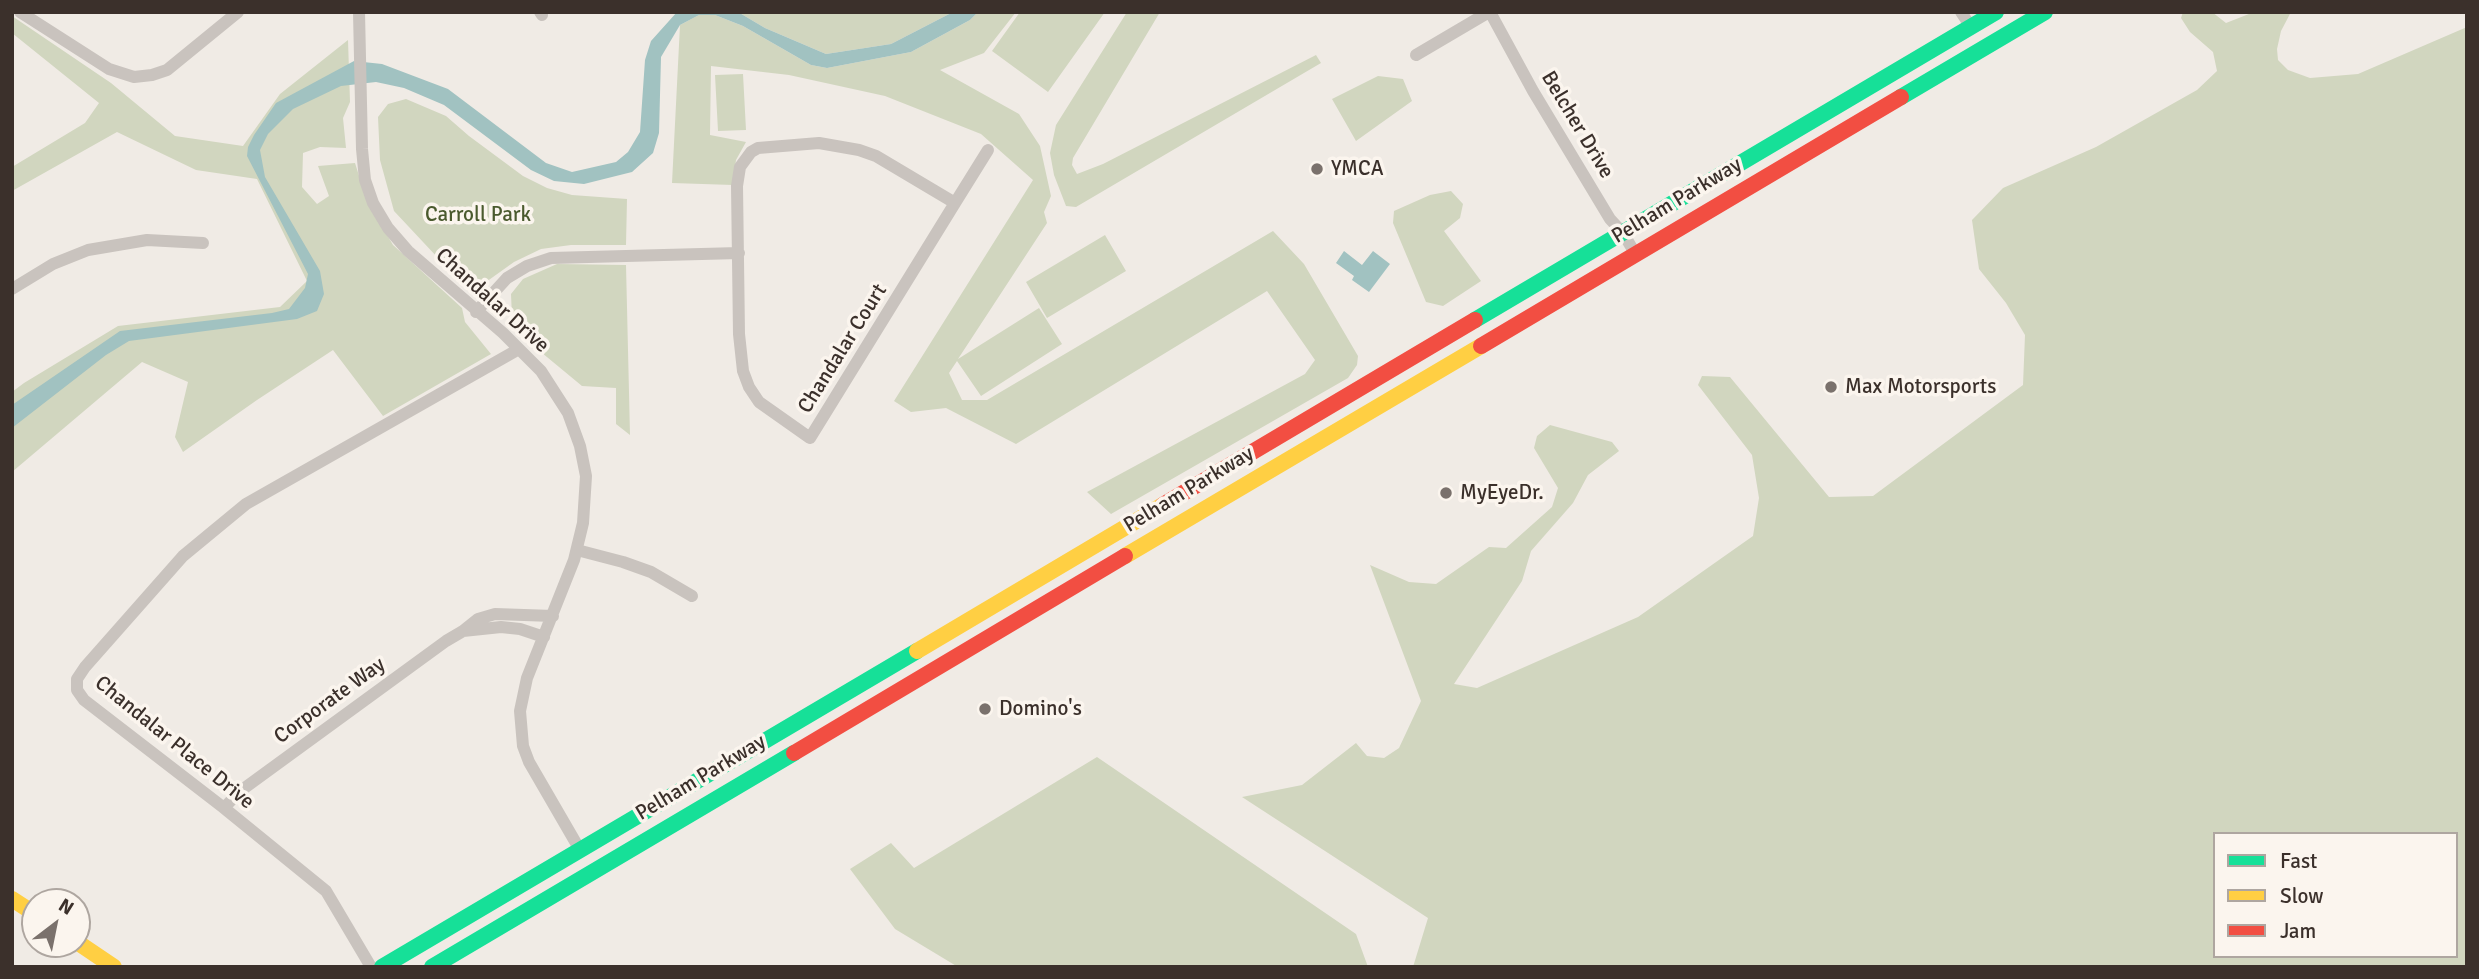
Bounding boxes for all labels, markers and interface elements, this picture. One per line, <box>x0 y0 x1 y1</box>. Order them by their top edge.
street label: Belcher Drive <box>1535 67 1619 183</box>
street label: Pelham Parkway <box>1608 152 1746 250</box>
place label: YMCA <box>1331 156 1383 182</box>
marker: YMCA <box>1309 161 1325 177</box>
park label: Carroll Park <box>425 202 531 228</box>
street label: Chandalar Drive <box>430 243 554 359</box>
street label: Chandalar Court <box>793 280 893 418</box>
place label: Max Motorsports <box>1845 374 1996 400</box>
marker: Max Motorsports <box>1823 379 1839 395</box>
street label: Pelham Parkway <box>1120 441 1258 539</box>
place label: MyEyeDr. <box>1460 480 1544 506</box>
marker: MyEyeDr. <box>1438 485 1454 501</box>
street label: Corporate Way <box>270 652 390 750</box>
street label: Chandalar Place Drive <box>89 671 259 815</box>
place label: Domino's <box>999 696 1082 722</box>
marker: Domino's <box>977 701 993 717</box>
street label: Pelham Parkway <box>632 729 770 827</box>
legend <box>2213 832 2458 958</box>
text: Fast <box>2280 848 2317 874</box>
text: Slow <box>2280 883 2324 909</box>
north arrow <box>21 888 91 958</box>
text: N <box>54 893 78 921</box>
text: Jam <box>2280 918 2316 944</box>

